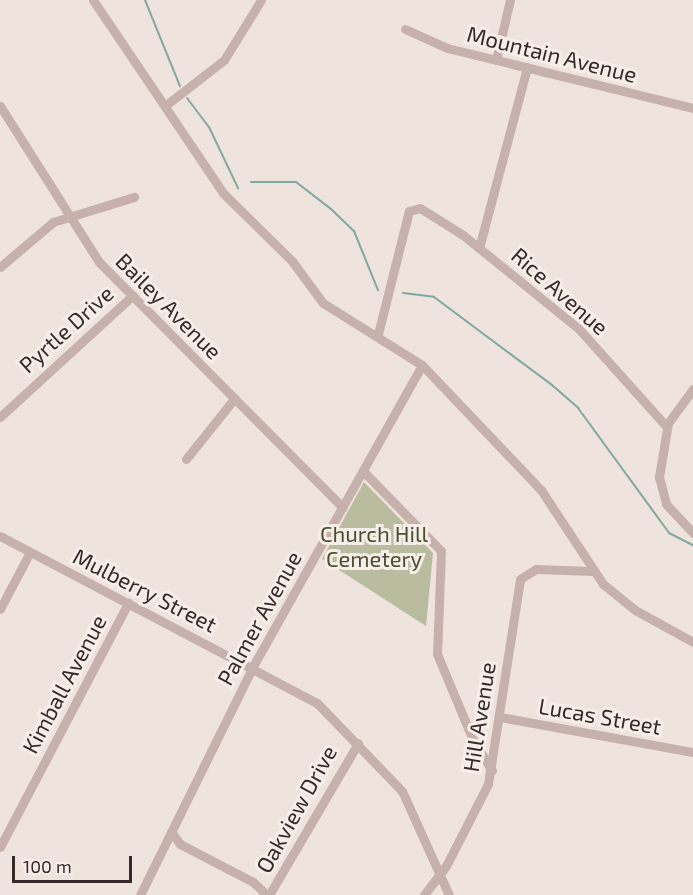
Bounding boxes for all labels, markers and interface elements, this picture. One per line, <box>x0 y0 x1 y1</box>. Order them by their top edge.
street label: Mountain Avenue <box>464 20 640 88</box>
street label: Rice Avenue <box>506 242 614 340</box>
street label: Bailey Avenue <box>110 247 228 365</box>
street label: Pyrtle Drive <box>14 280 118 378</box>
park label: Church Hill Cemetery <box>320 520 428 572</box>
street label: Mulberry Street <box>69 542 221 638</box>
street label: Palmer Avenue <box>211 546 307 690</box>
street label: Kimball Avenue <box>16 610 112 758</box>
street label: Hill Avenue <box>457 660 501 774</box>
street label: Lucas Street <box>537 692 663 740</box>
street label: Oakview Drive <box>250 740 342 878</box>
scale bar <box>15 844 135 882</box>
text: 100 m <box>23 855 72 877</box>

